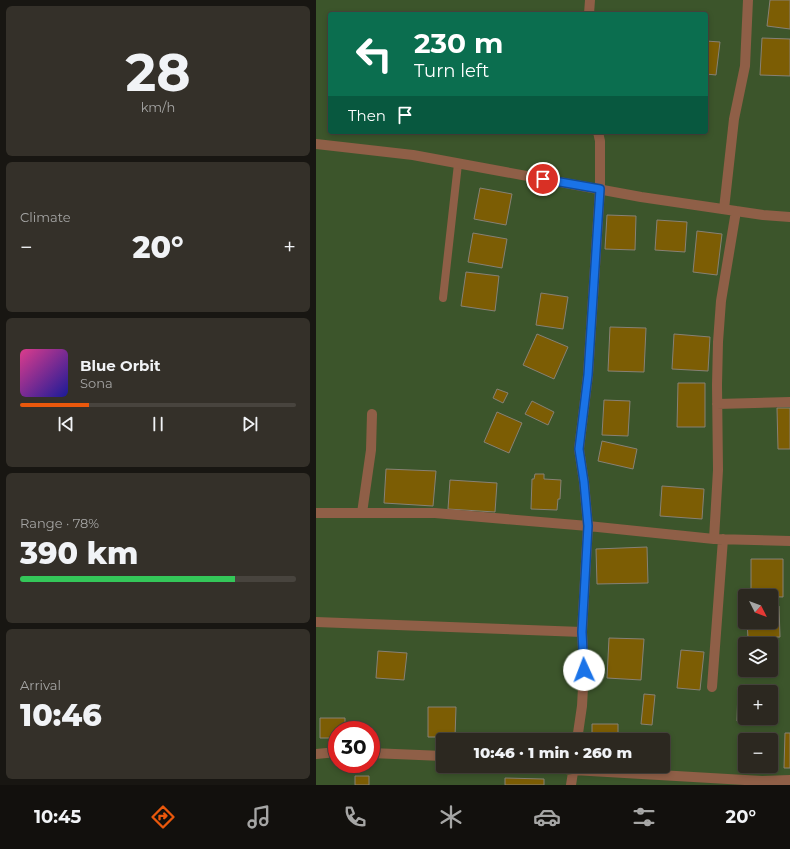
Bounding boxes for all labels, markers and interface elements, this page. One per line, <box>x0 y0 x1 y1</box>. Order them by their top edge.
text: 230 m <box>414 26 503 60</box>
icon: left <box>348 28 400 80</box>
text: 28 <box>125 41 191 104</box>
text: Turn left <box>414 60 489 82</box>
text: km/h <box>141 99 175 115</box>
icon: arrive <box>394 104 416 126</box>
text: Then <box>348 106 386 125</box>
pin <box>526 162 560 196</box>
icon: arrive <box>532 168 554 190</box>
text: Climate <box>20 209 71 225</box>
text: 20° <box>132 229 184 266</box>
text: − <box>20 234 33 261</box>
text: + <box>283 234 296 261</box>
text: Blue Orbit <box>80 356 160 375</box>
text: Sona <box>80 375 113 391</box>
icon: previous <box>55 413 77 435</box>
icon: pause <box>147 413 169 435</box>
icon: next <box>239 413 261 435</box>
text: Range · 78% <box>20 515 99 531</box>
text: 390 km <box>20 535 138 572</box>
north arrow <box>738 589 778 629</box>
map controls <box>738 589 778 773</box>
button: layers <box>738 637 778 677</box>
position arrow <box>563 649 605 691</box>
text: Arrival <box>20 677 61 693</box>
button: + <box>738 685 778 725</box>
text: 10:46 <box>20 697 102 734</box>
speed limit sign: 30 <box>328 721 380 773</box>
button: − <box>738 733 778 773</box>
text: 10:46 · 1 min · 260 m <box>474 743 632 762</box>
icon: directions <box>149 803 177 831</box>
icon: music <box>245 803 273 831</box>
icon: phone <box>341 803 369 831</box>
icon: climate <box>437 803 465 831</box>
icon: car <box>533 803 561 831</box>
icon: filters <box>630 803 658 831</box>
text: 10:45 <box>34 806 81 828</box>
text: 20° <box>726 806 756 828</box>

